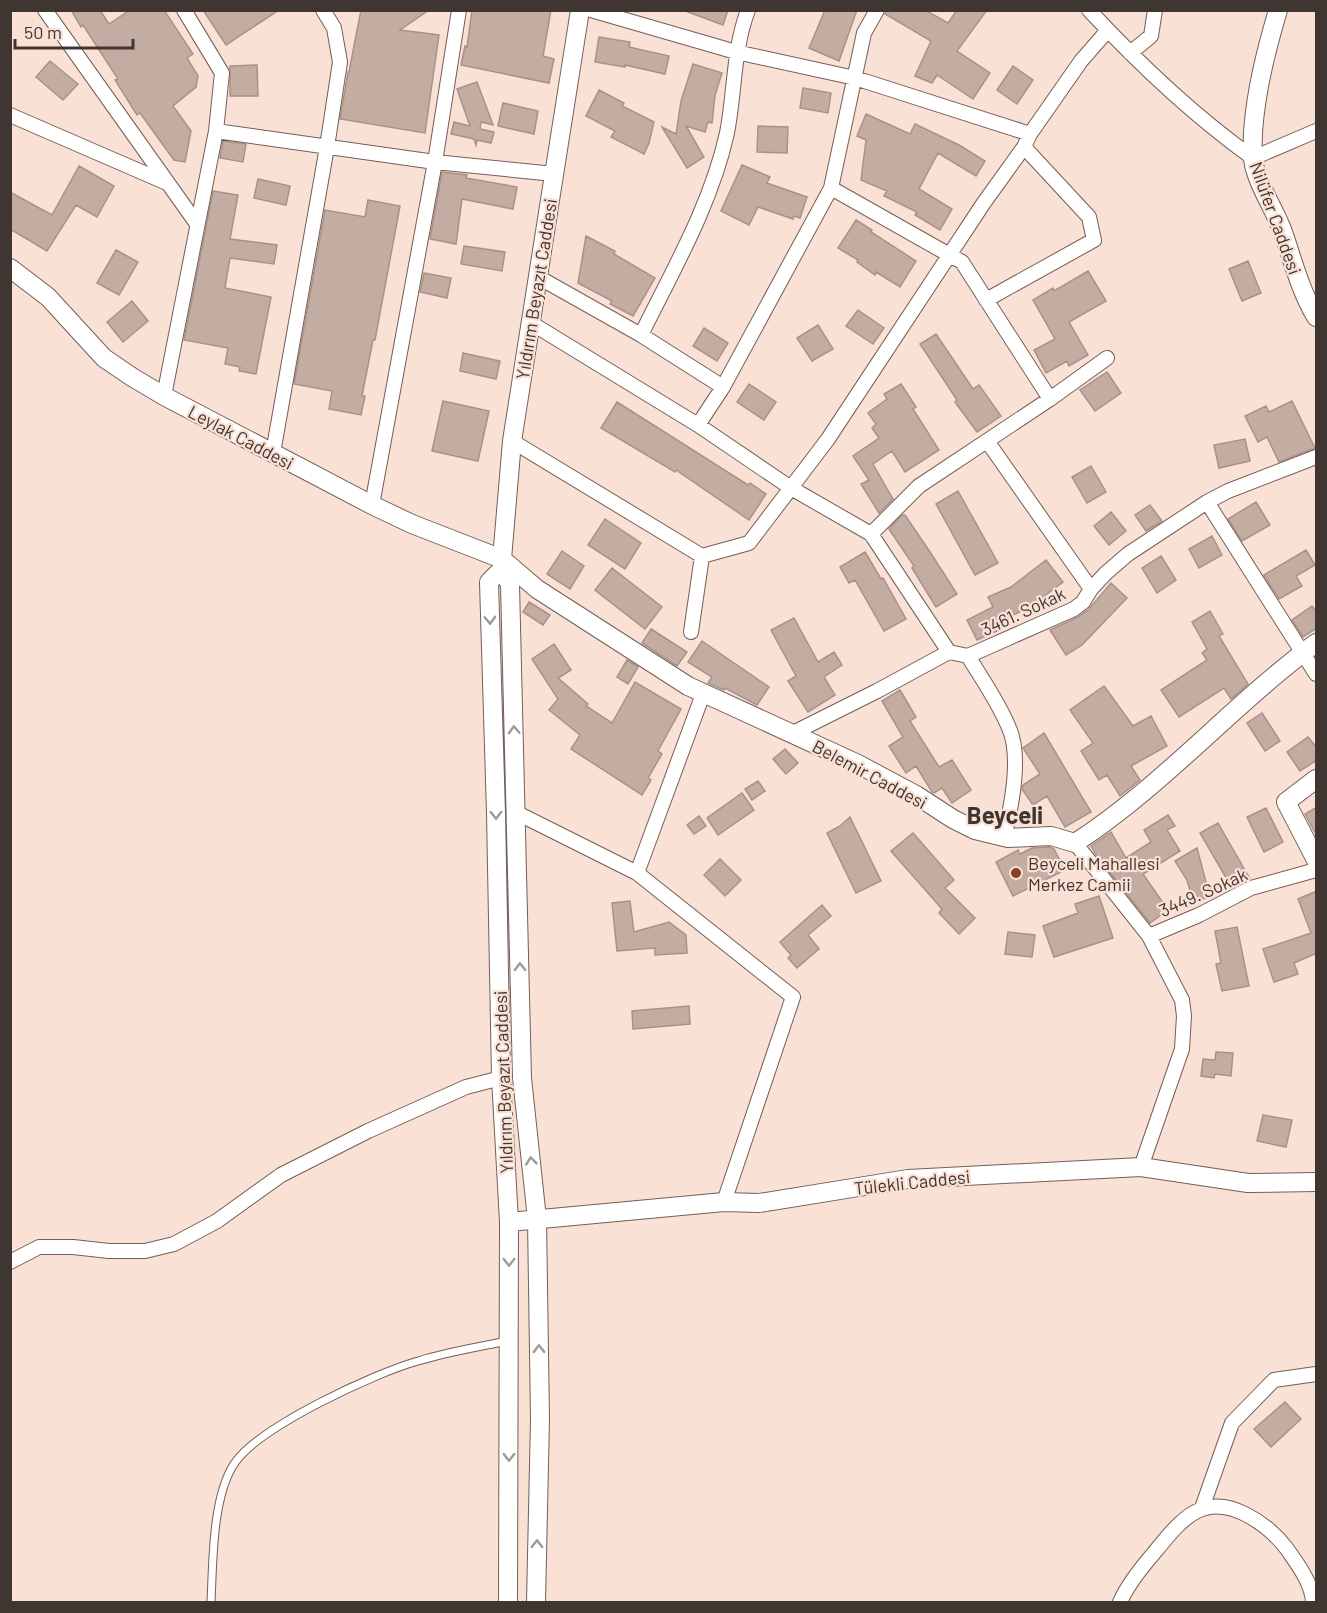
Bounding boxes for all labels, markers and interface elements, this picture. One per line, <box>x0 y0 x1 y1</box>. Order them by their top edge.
scale bar <box>15 12 134 50</box>
text: 50 m <box>24 21 62 43</box>
street label: Nilüfer Caddesi <box>1245 159 1307 277</box>
street label: Yıldırım Beyazıt Caddesi <box>511 197 561 381</box>
street label: Leylak Caddesi <box>185 400 297 474</box>
street label: 3461. Sokak <box>977 582 1069 640</box>
one-way arrow <box>484 616 497 625</box>
one-way arrow <box>508 725 520 734</box>
street label: Belemir Caddesi <box>809 735 931 813</box>
district label: Beyceli <box>967 800 1043 829</box>
one-way arrow <box>490 811 503 820</box>
place label: Beyceli Mahallesi Merkez Camii <box>1028 852 1160 895</box>
street label: 3449. Sokak <box>1155 863 1251 921</box>
marker: Beyceli Mahallesi Merkez Camii <box>1009 866 1023 880</box>
one-way arrow <box>513 962 526 971</box>
street label: Yıldırım Beyazıt Caddesi <box>489 990 517 1174</box>
one-way arrow <box>525 1156 538 1166</box>
street label: Tülekli Caddesi <box>853 1165 971 1199</box>
one-way arrow <box>503 1258 515 1267</box>
one-way arrow <box>533 1345 545 1354</box>
one-way arrow <box>503 1453 515 1462</box>
one-way arrow <box>531 1540 544 1549</box>

